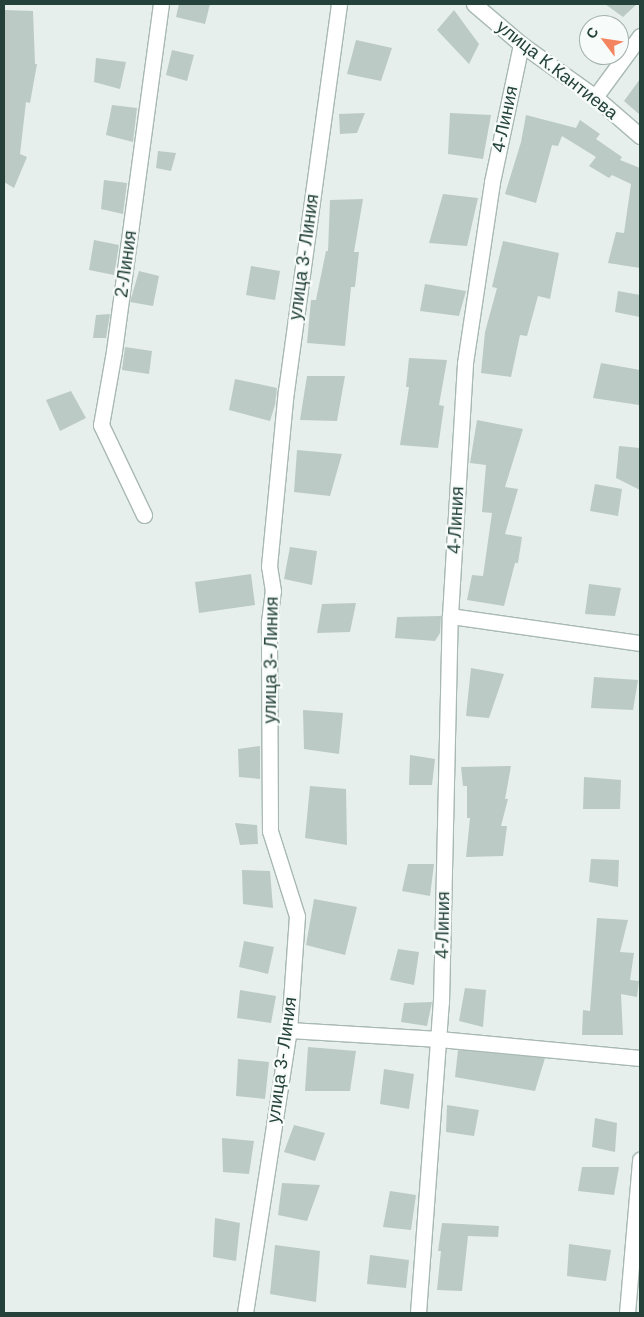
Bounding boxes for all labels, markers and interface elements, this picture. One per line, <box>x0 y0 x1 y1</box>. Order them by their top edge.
north arrow <box>579 15 629 65</box>
street label: улица К.Кантиева <box>492 16 622 124</box>
text: С <box>583 24 601 41</box>
street label: 4-Линия <box>487 84 523 154</box>
street label: улица 3- Линия <box>284 193 324 321</box>
street label: 2-Линия <box>111 229 141 299</box>
street label: 4-Линия <box>443 486 469 554</box>
street label: улица 3- Линия <box>259 596 283 724</box>
street label: 4-Линия <box>432 891 454 959</box>
street label: улица 3- Линия <box>262 996 302 1124</box>

